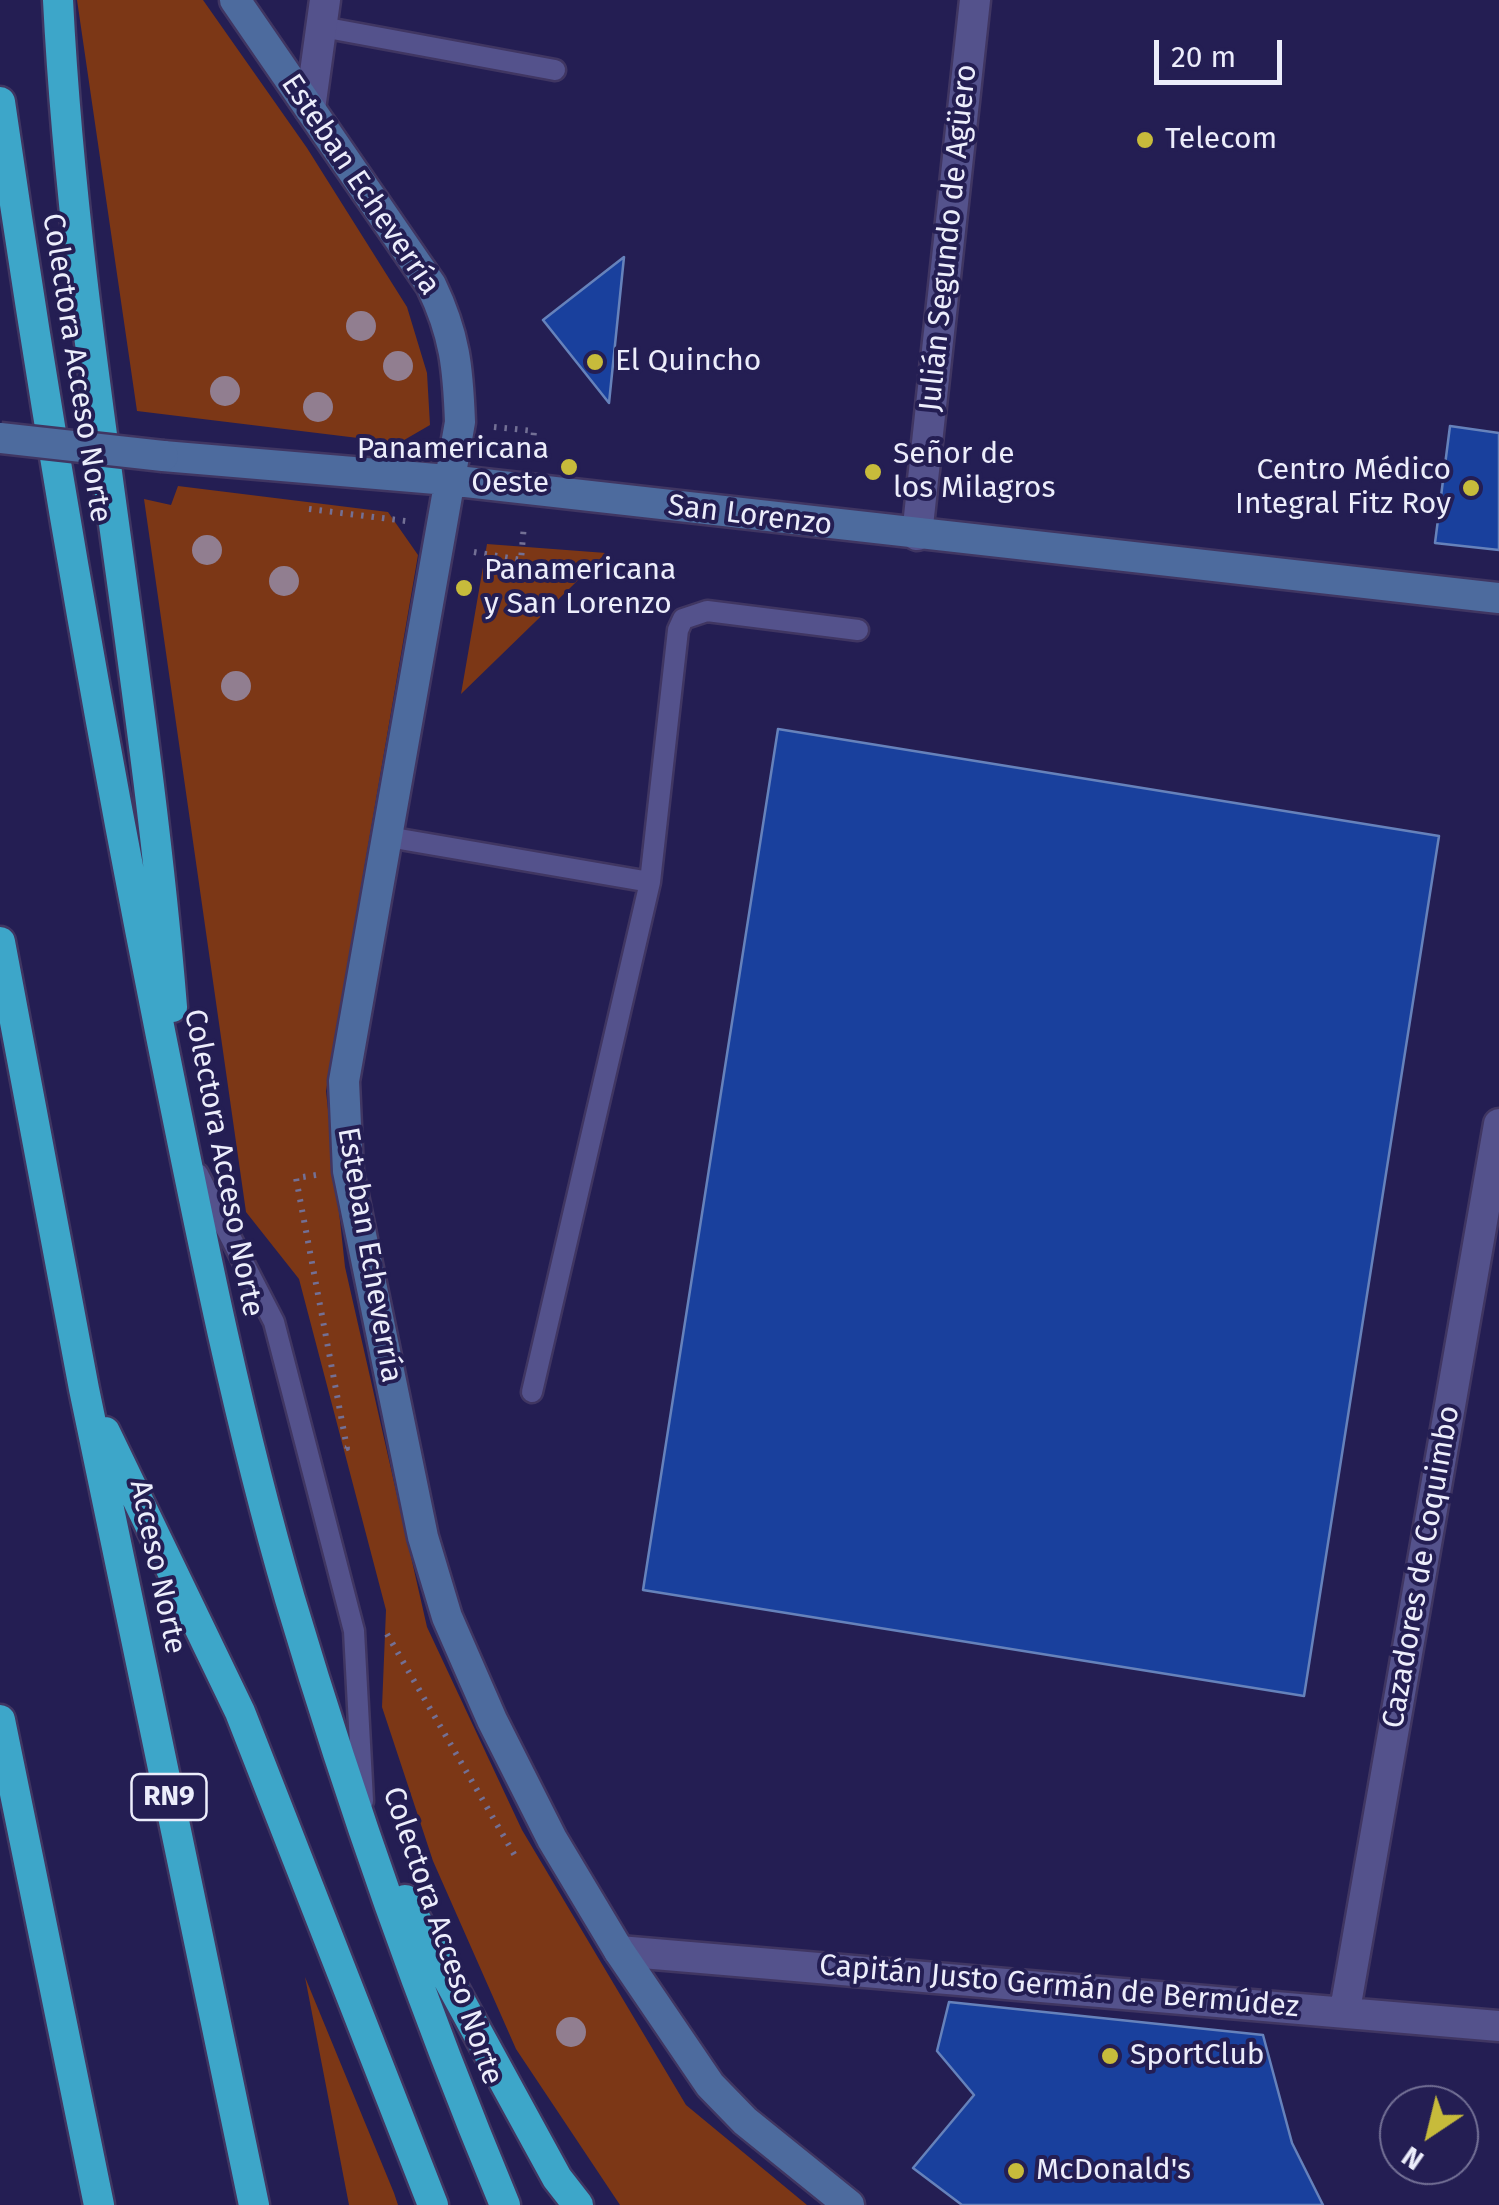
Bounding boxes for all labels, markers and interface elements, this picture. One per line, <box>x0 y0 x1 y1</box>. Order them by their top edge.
scale bar <box>1159 20 1286 82</box>
text: 20 m <box>1171 39 1236 75</box>
street label: Julián Segundo de Agüero <box>913 63 985 413</box>
street label: Esteban Echeverría <box>273 68 447 302</box>
place label: Telecom <box>1165 122 1277 158</box>
marker: Telecom <box>1134 129 1156 151</box>
street label: Colectora Acceso Norte <box>34 211 118 525</box>
place label: El Quincho <box>615 344 761 380</box>
marker: El Quincho <box>584 351 606 373</box>
place label: Panamericana Oeste <box>357 432 549 502</box>
place label: Señor de los Milagros <box>893 437 1055 508</box>
place label: Centro Médico Integral Fitz Roy <box>1235 453 1451 524</box>
marker: Panamericana Oeste <box>558 456 580 478</box>
marker: Señor de los Milagros <box>862 461 884 483</box>
marker: Centro Médico Integral Fitz Roy <box>1460 477 1482 499</box>
street label: San Lorenzo <box>666 488 834 544</box>
place label: Panamericana y San Lorenzo <box>484 553 676 624</box>
marker: Panamericana y San Lorenzo <box>453 577 475 599</box>
street label: Colectora Acceso Norte <box>176 1006 270 1320</box>
street label: Esteban Echeverría <box>329 1125 409 1385</box>
street label: Cazadores de Coquimbo <box>1376 1403 1468 1731</box>
street label: Acceso Norte <box>121 1477 193 1657</box>
road number: RN9 <box>132 1774 206 1820</box>
street label: Colectora Acceso Norte <box>374 1782 510 2090</box>
street label: Capitán Justo Germán de Bermúdez <box>818 1948 1300 2026</box>
place label: SportClub <box>1130 2038 1265 2074</box>
marker: SportClub <box>1099 2045 1121 2067</box>
north arrow <box>1379 2085 1479 2185</box>
text: N <box>1396 2140 1430 2177</box>
place label: McDonald's <box>1036 2153 1191 2189</box>
marker: McDonald's <box>1005 2160 1027 2182</box>

